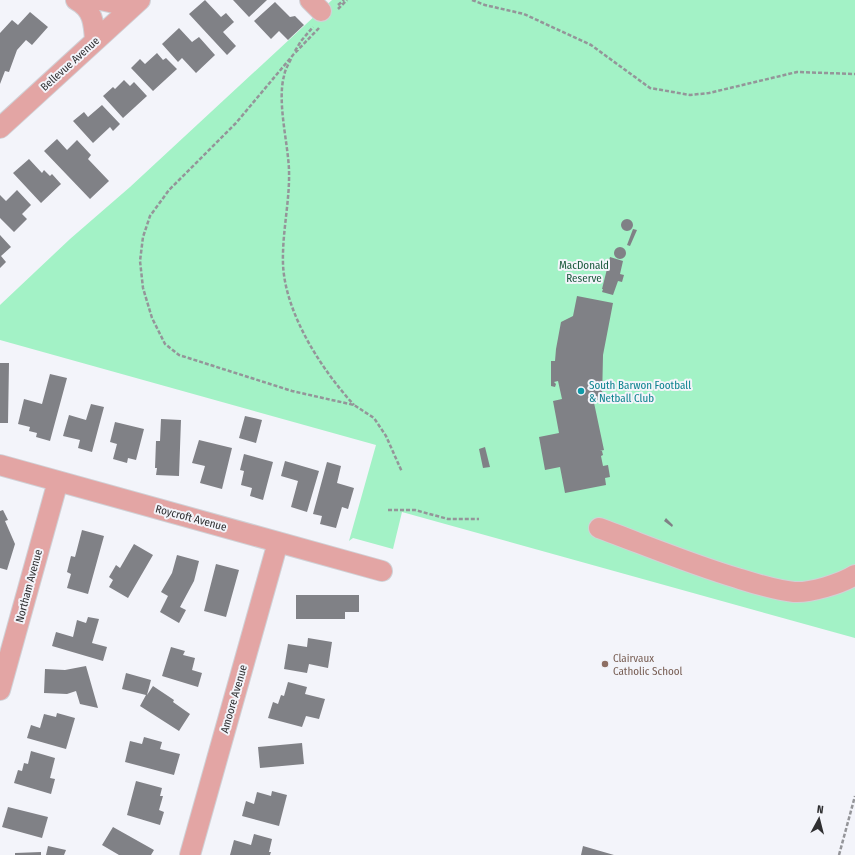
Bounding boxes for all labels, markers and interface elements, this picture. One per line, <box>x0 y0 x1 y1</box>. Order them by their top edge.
street label: Bellevue Avenue <box>38 34 102 94</box>
park label: MacDonald Reserve <box>559 259 609 285</box>
place label: South Barwon Football & Netball Club <box>589 379 691 405</box>
marker: South Barwon Football & Netball Club <box>576 386 586 396</box>
street label: Roycroft Avenue <box>154 502 228 534</box>
street label: Northam Avenue <box>13 548 45 624</box>
place label: Clairvaux Catholic School <box>613 652 683 678</box>
marker: Clairvaux Catholic School <box>600 659 610 669</box>
street label: Amoore Avenue <box>218 663 250 735</box>
north arrow <box>799 799 839 839</box>
text: N <box>816 803 824 816</box>

